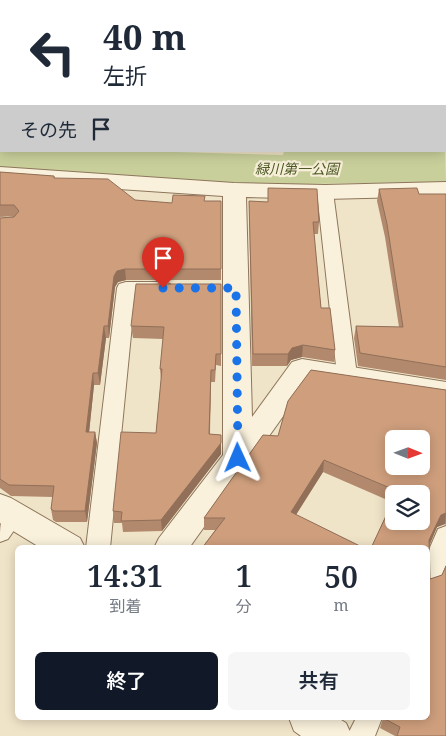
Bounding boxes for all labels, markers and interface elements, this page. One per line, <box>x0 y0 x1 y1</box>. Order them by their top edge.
text: 40 m <box>103 13 186 60</box>
icon: left <box>20 20 85 85</box>
text: 左折 <box>103 60 147 90</box>
icon: arrive <box>87 115 115 143</box>
text: その先 <box>20 117 77 143</box>
park label: 緑川第一公園 <box>255 159 341 178</box>
pin <box>142 237 184 288</box>
icon: arrive <box>149 244 177 272</box>
north arrow <box>385 430 430 475</box>
map controls <box>385 430 430 530</box>
position arrow <box>211 431 263 483</box>
button: layers <box>385 485 430 530</box>
text: 14:31 <box>87 555 163 596</box>
text: 1 <box>235 555 252 596</box>
text: 50 <box>324 556 358 597</box>
text: m <box>334 594 349 616</box>
text: 到着 <box>109 595 141 617</box>
text: 分 <box>236 595 252 617</box>
button: 終了 <box>35 652 218 710</box>
button: 共有 <box>228 652 410 710</box>

